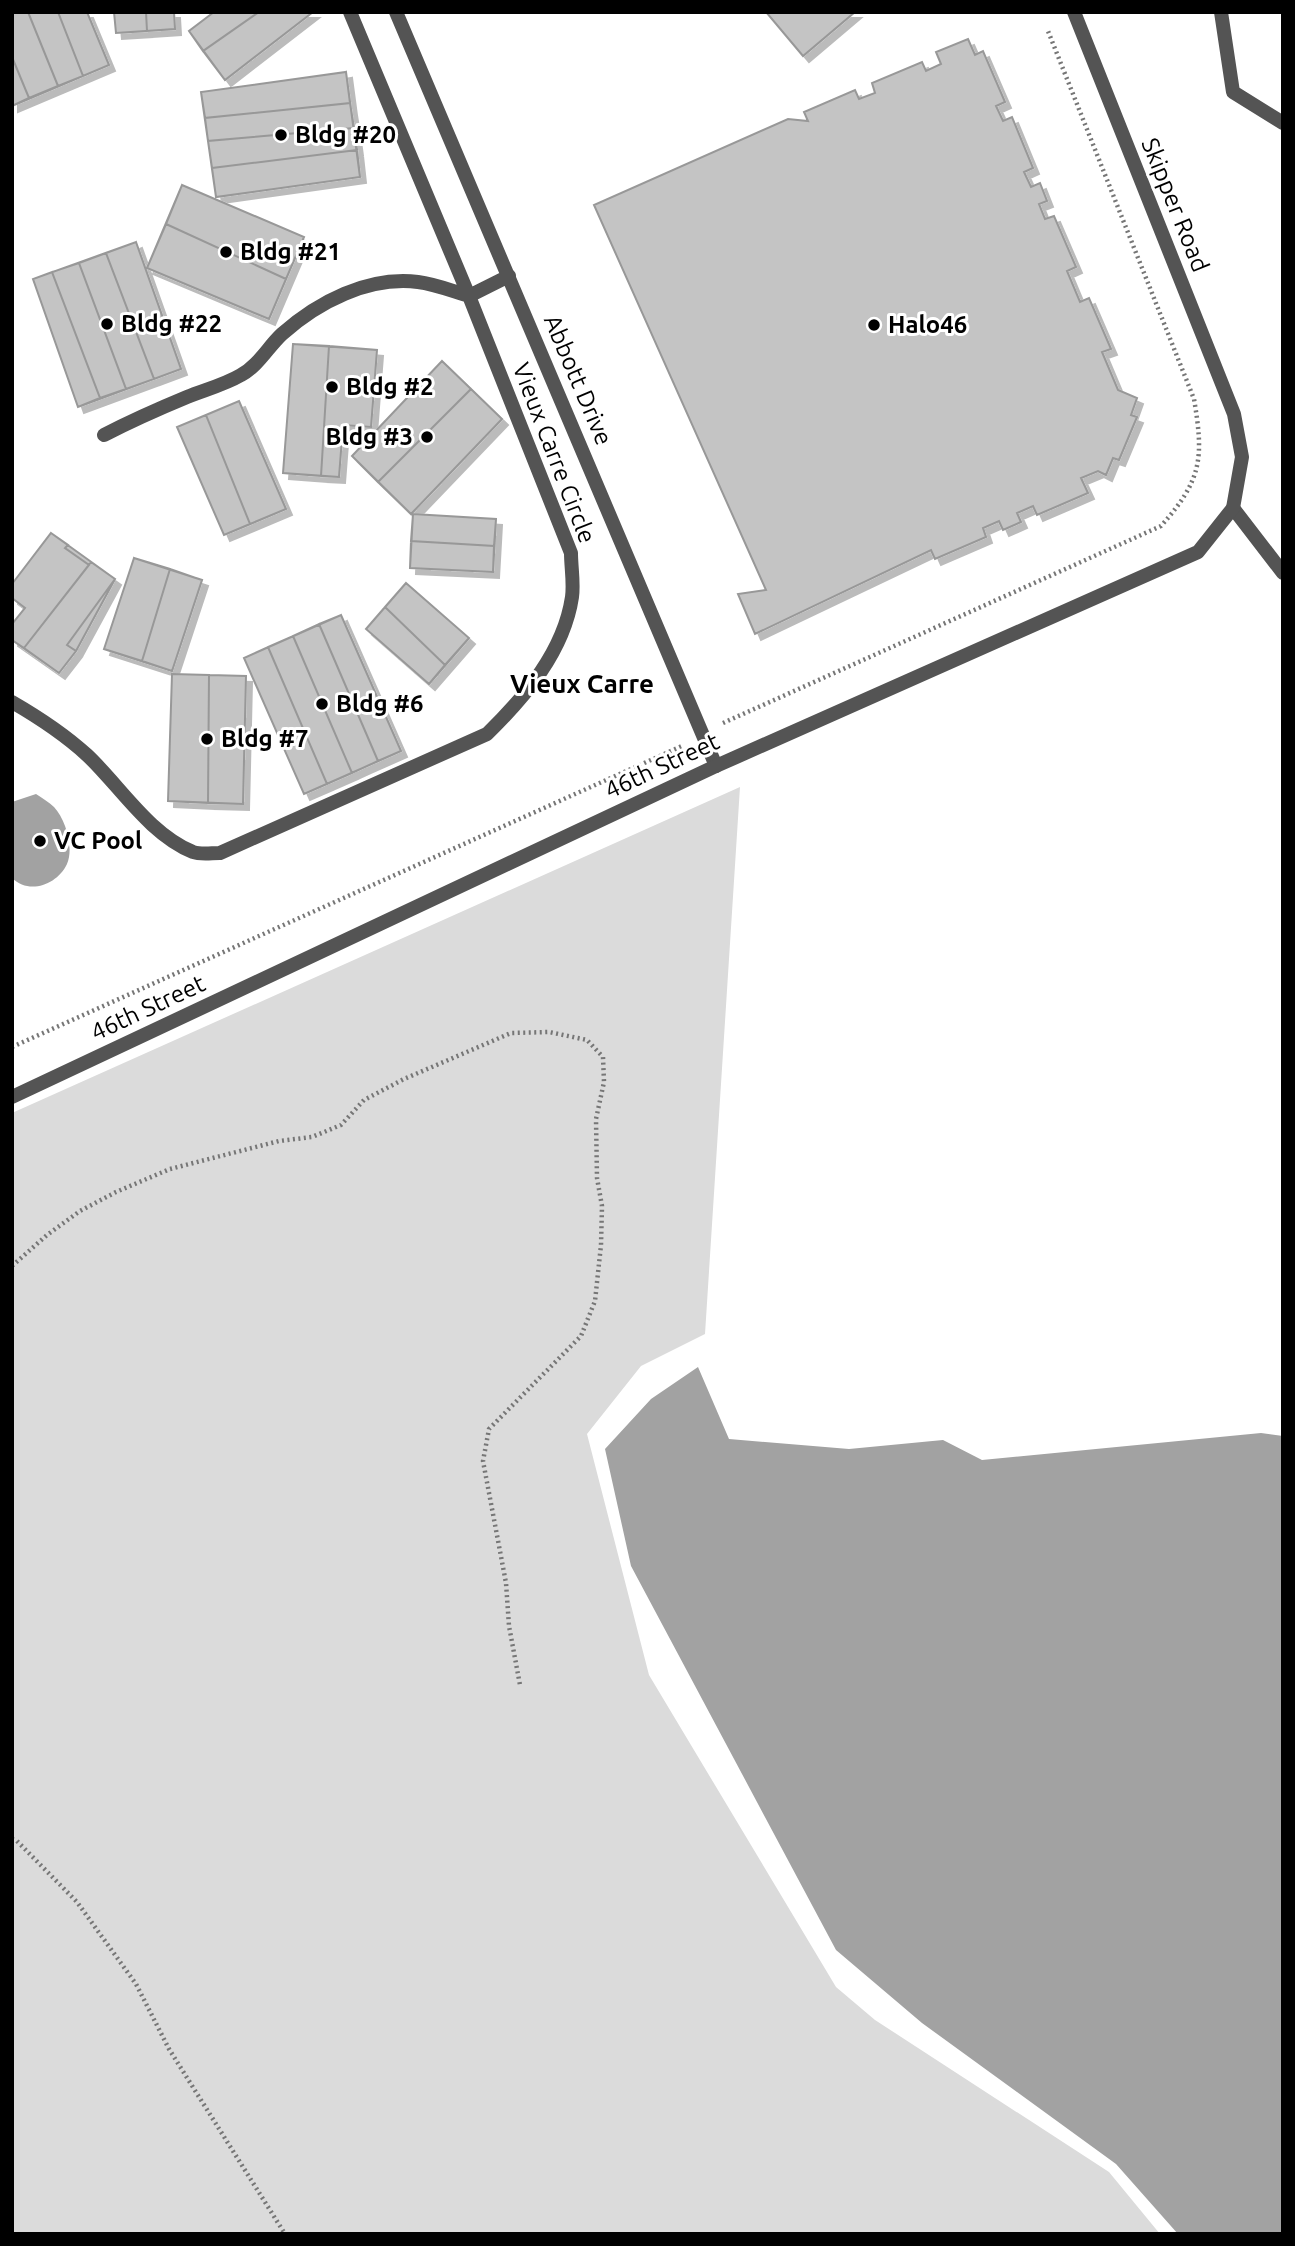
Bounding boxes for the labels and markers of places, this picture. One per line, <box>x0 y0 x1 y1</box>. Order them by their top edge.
place label: Bldg #20 <box>295 121 396 148</box>
marker: Bldg #20 <box>273 127 289 143</box>
place label: Bldg #21 <box>240 238 341 265</box>
marker: Bldg #21 <box>218 244 234 260</box>
place label: Bldg #22 <box>121 310 222 337</box>
place label: Halo46 <box>888 311 967 338</box>
marker: Bldg #22 <box>99 316 115 332</box>
marker: Halo46 <box>866 317 882 333</box>
place label: Bldg #2 <box>346 373 433 400</box>
marker: Bldg #2 <box>324 379 340 395</box>
place label: Bldg #3 <box>326 423 413 450</box>
marker: Bldg #3 <box>419 429 435 445</box>
place label: Bldg #6 <box>336 690 423 717</box>
marker: Bldg #6 <box>314 696 330 712</box>
place label: Bldg #7 <box>221 725 308 752</box>
marker: Bldg #7 <box>199 731 215 747</box>
place label: VC Pool <box>54 827 142 854</box>
marker: VC Pool <box>32 833 48 849</box>

